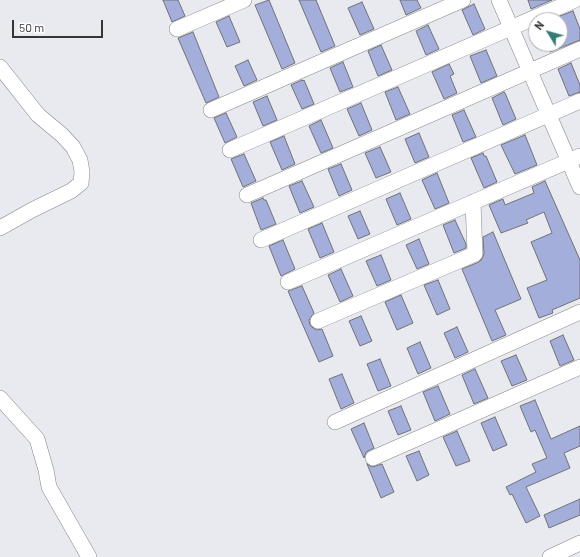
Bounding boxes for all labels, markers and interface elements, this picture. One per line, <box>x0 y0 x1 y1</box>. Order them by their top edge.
scale bar <box>14 12 105 38</box>
north arrow <box>528 12 568 52</box>
text: N <box>531 18 546 32</box>
text: 50 m <box>19 20 44 34</box>

